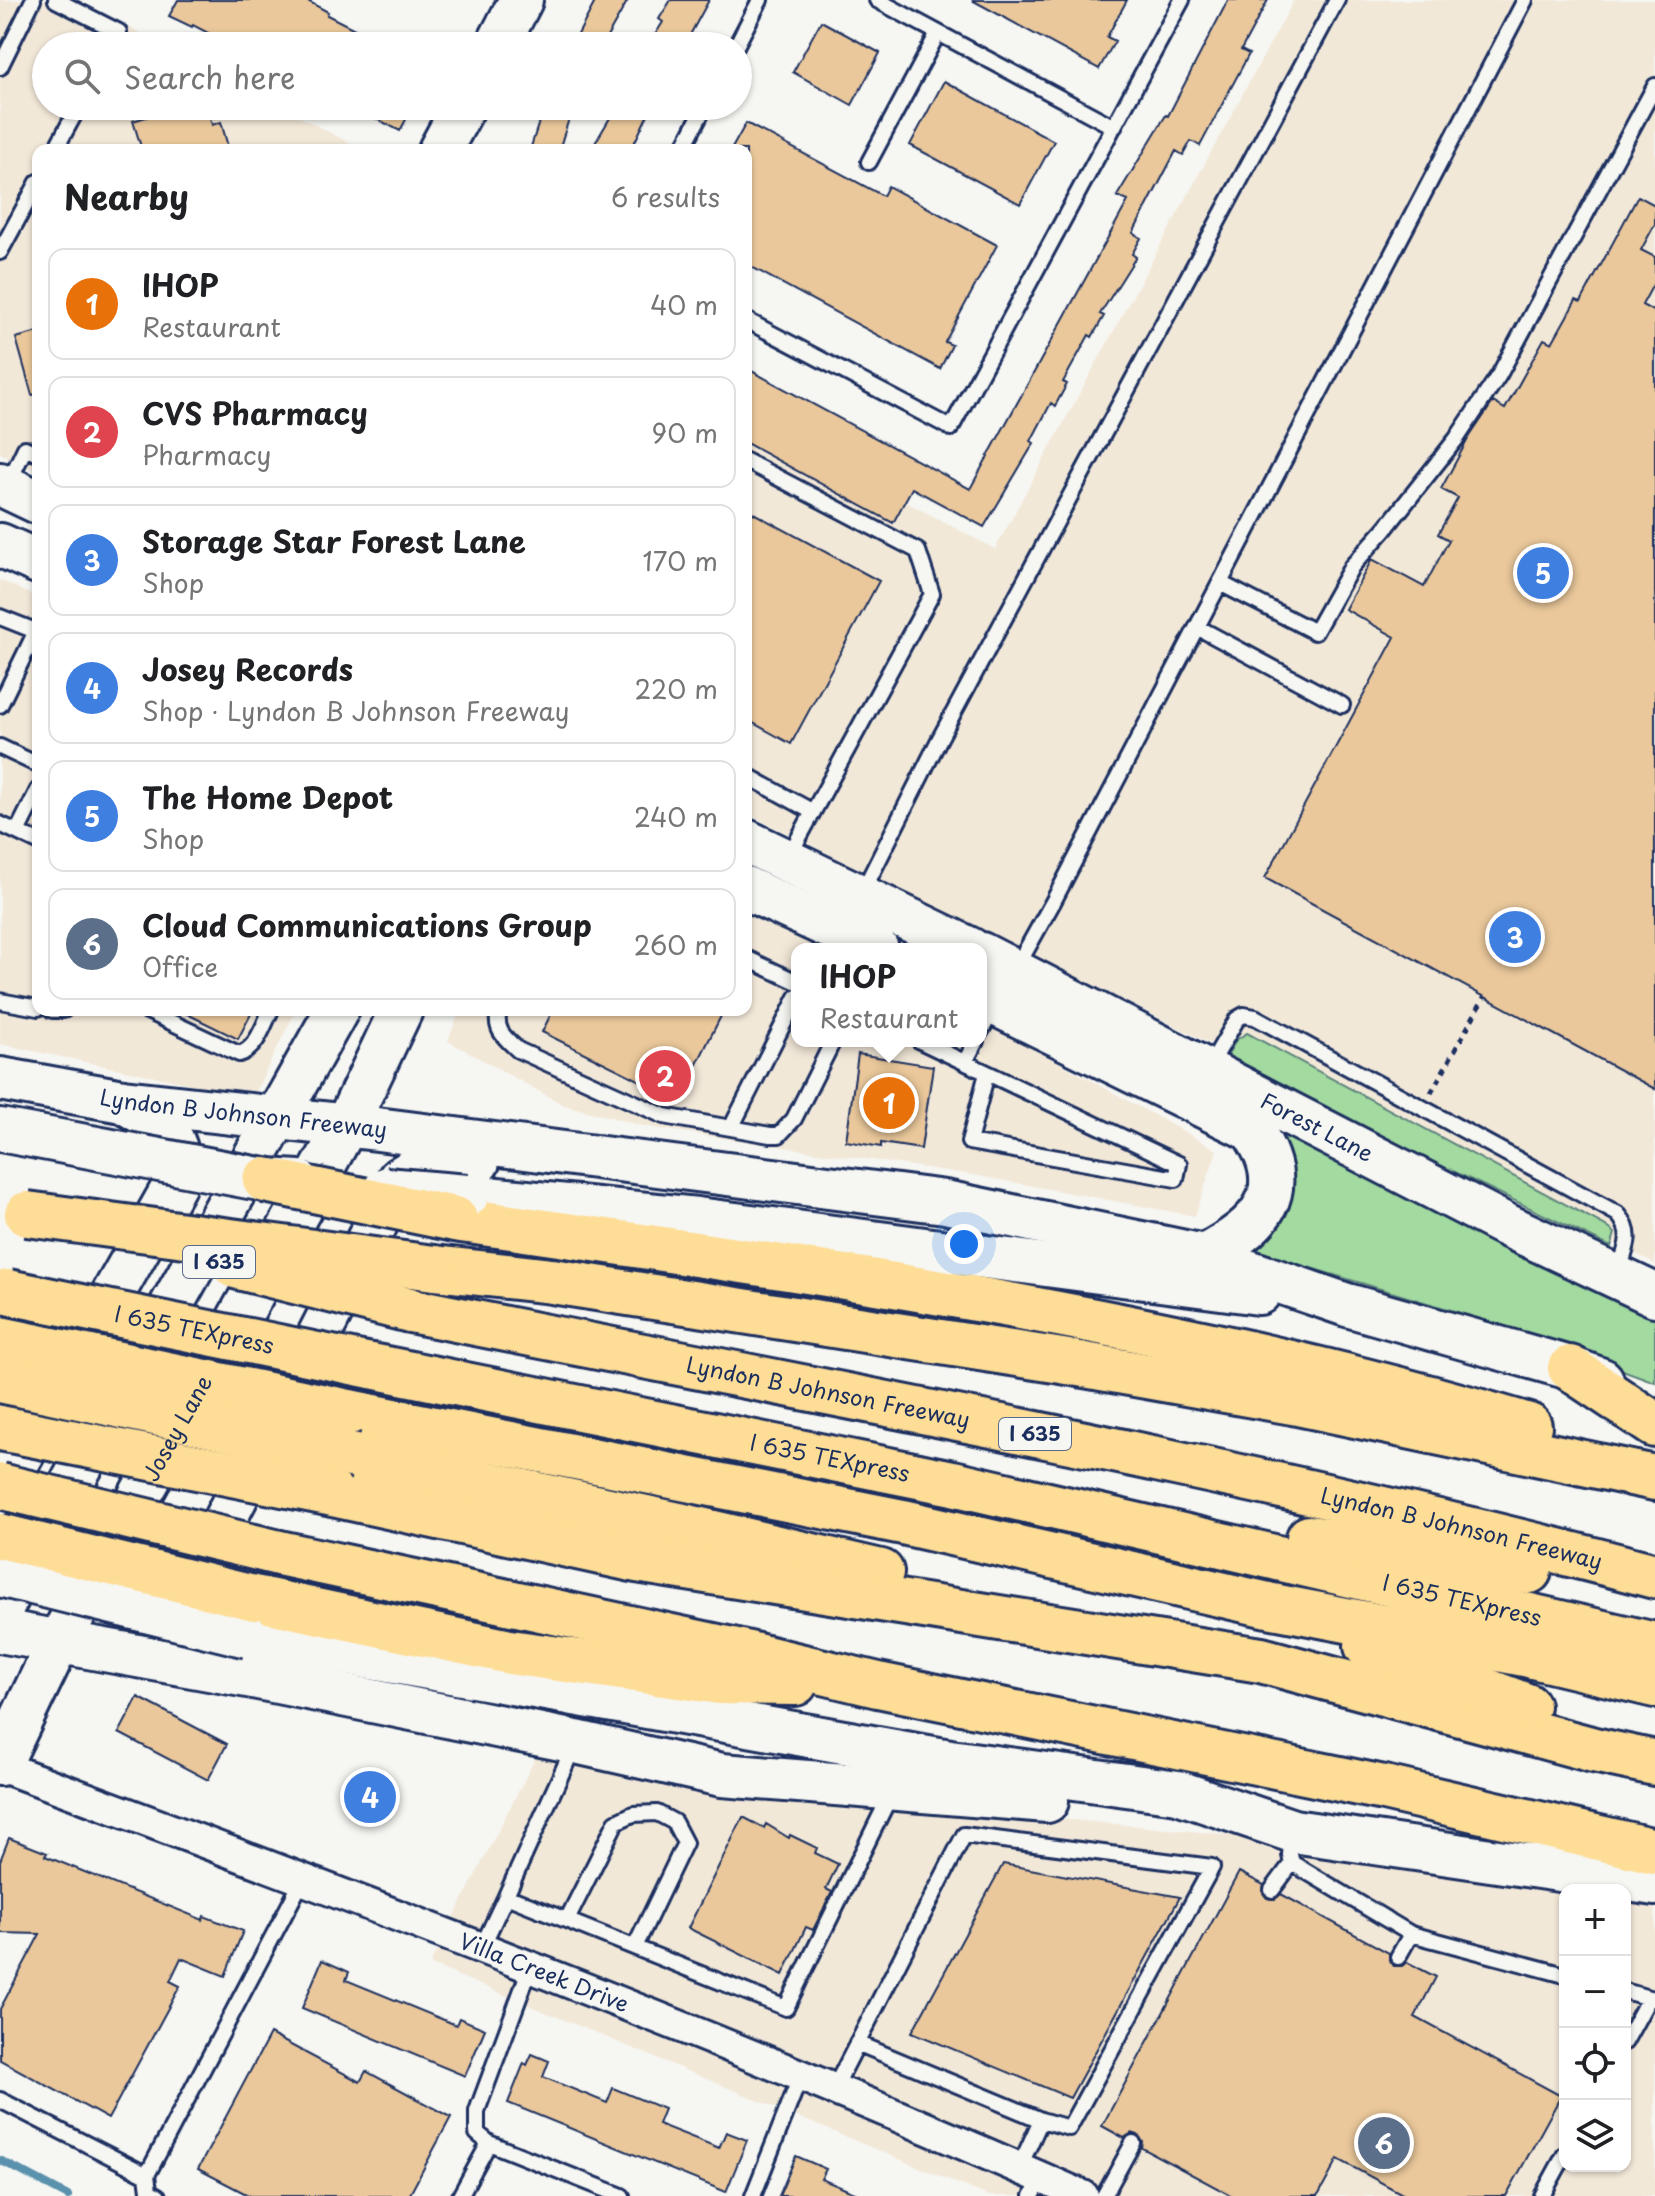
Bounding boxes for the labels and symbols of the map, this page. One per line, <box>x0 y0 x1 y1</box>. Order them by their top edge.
pin: 5 <box>1517 543 1569 603</box>
pin: 3 <box>1489 907 1541 967</box>
pin: 2 <box>639 1046 691 1106</box>
pin: 1 <box>863 1073 915 1133</box>
street label: Lyndon B Johnson Freeway <box>98 1079 389 1145</box>
street label: Forest Lane <box>1255 1083 1380 1169</box>
your location <box>944 1224 984 1264</box>
road number: I 635 <box>183 1246 255 1278</box>
street label: I 635 TEXpress <box>112 1296 277 1361</box>
street label: Lyndon B Johnson Freeway <box>684 1347 973 1435</box>
street label: Josey Lane <box>133 1368 219 1487</box>
road number: I 635 <box>999 1418 1071 1450</box>
street label: I 635 TEXpress <box>747 1425 913 1489</box>
street label: Lyndon B Johnson Freeway <box>1318 1477 1606 1577</box>
street label: I 635 TEXpress <box>1380 1565 1545 1633</box>
pin: 4 <box>344 1767 396 1827</box>
street label: Villa Creek Drive <box>455 1923 634 2019</box>
pin: 6 <box>1358 2113 1410 2173</box>

